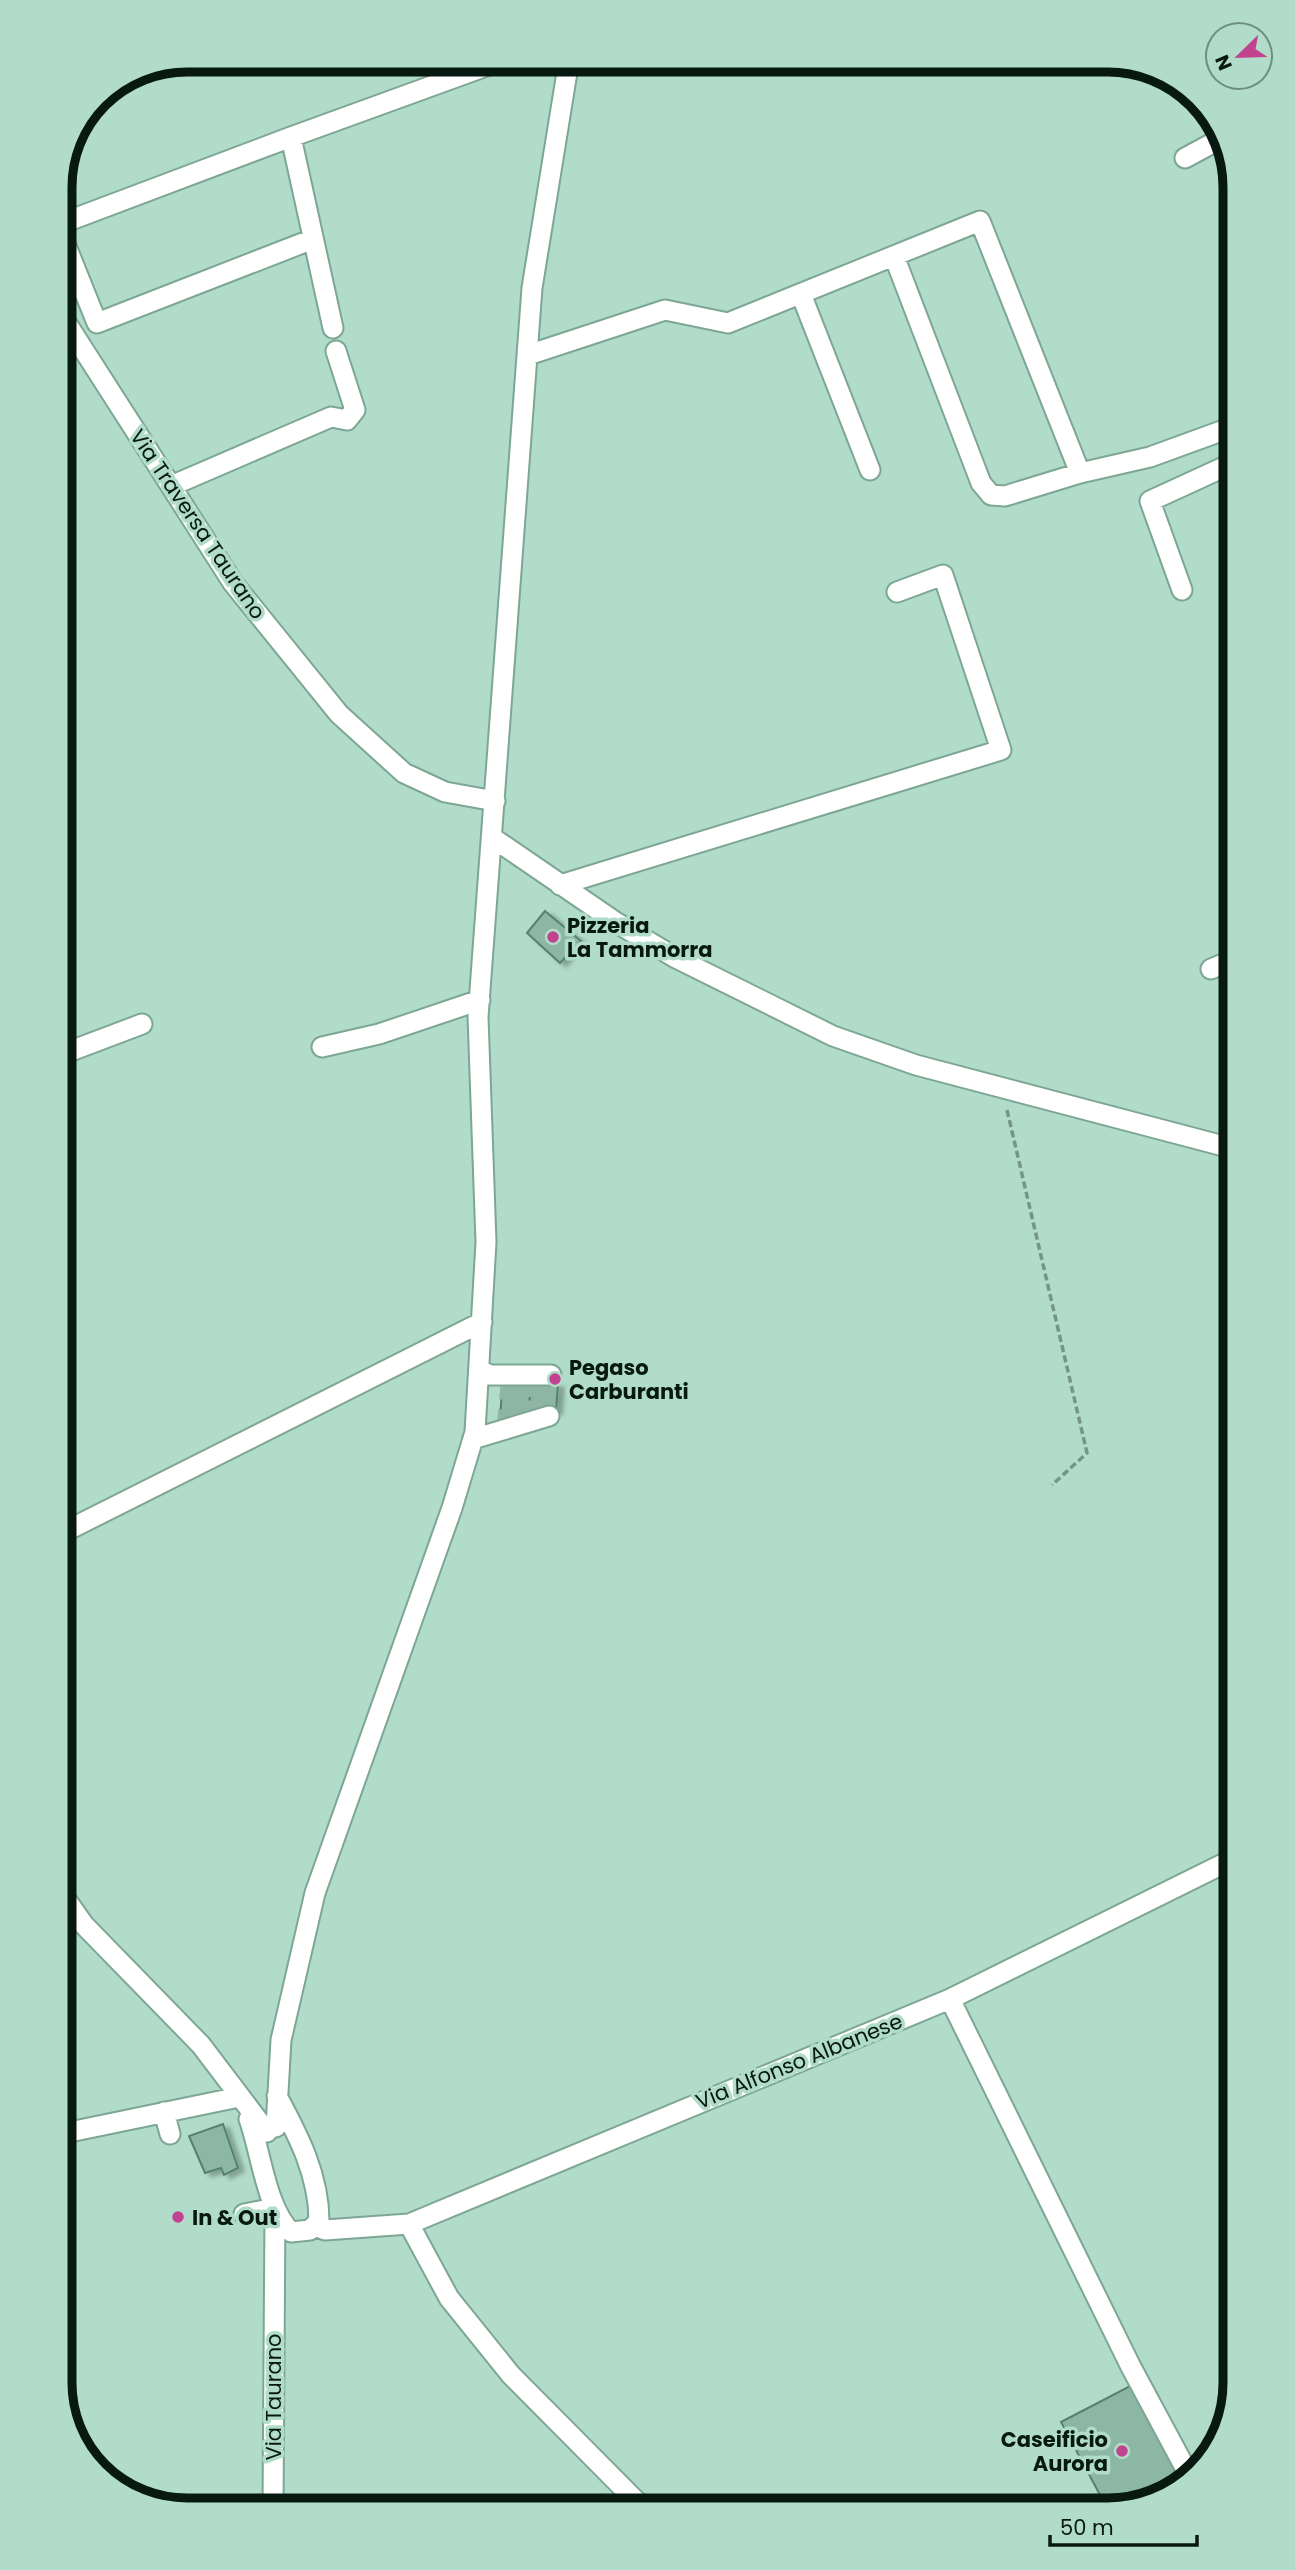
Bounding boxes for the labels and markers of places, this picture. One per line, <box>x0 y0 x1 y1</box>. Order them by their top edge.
place label: Pizzeria La Tammorra <box>567 911 713 964</box>
marker: Pizzeria La Tammorra <box>545 929 561 945</box>
place label: Pegaso Carburanti <box>569 1353 689 1406</box>
marker: Pegaso Carburanti <box>547 1371 563 1387</box>
place label: In & Out <box>192 2203 277 2232</box>
marker: In & Out <box>170 2209 186 2225</box>
place label: Caseificio Aurora <box>1001 2425 1108 2478</box>
marker: Caseificio Aurora <box>1114 2443 1130 2459</box>

